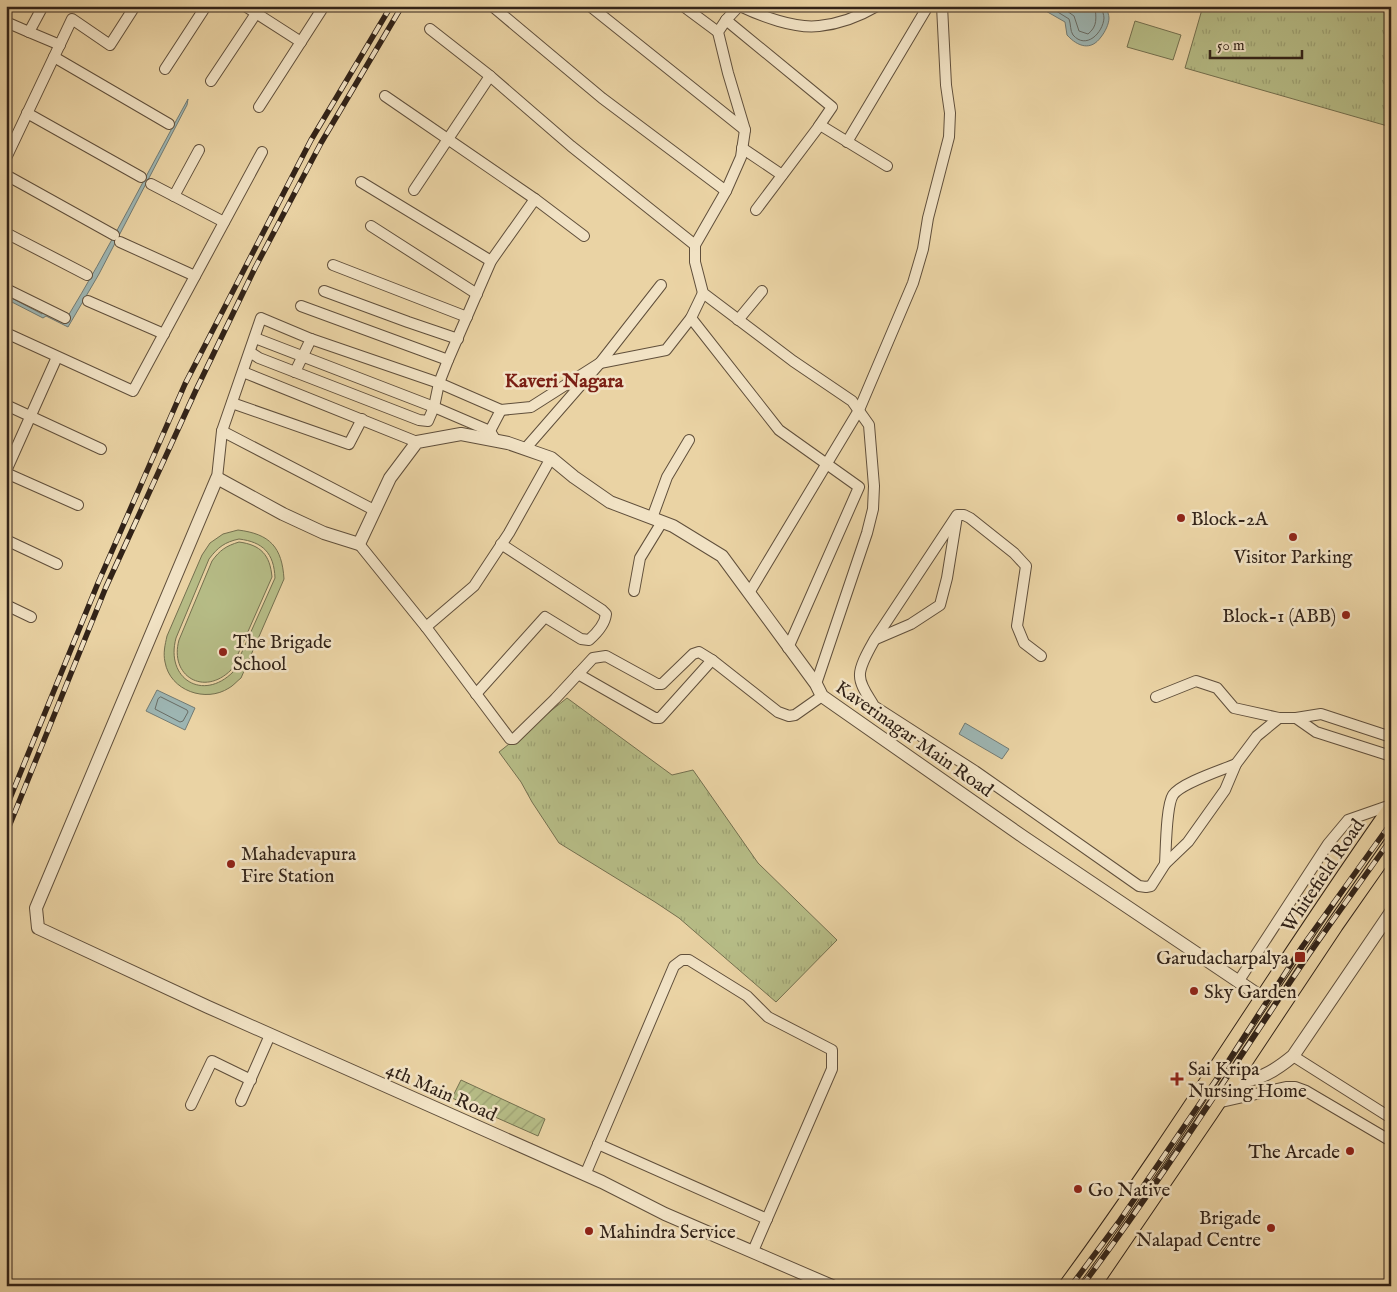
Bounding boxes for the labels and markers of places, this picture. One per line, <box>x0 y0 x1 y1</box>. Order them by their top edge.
place label: Block-2A <box>1191 508 1269 532</box>
marker: Block-2A <box>1175 512 1187 524</box>
marker: Visitor Parking <box>1287 531 1299 543</box>
place label: Visitor Parking <box>1233 546 1353 570</box>
place label: Block-1 (ABB) <box>1222 605 1336 629</box>
marker: Block-1 (ABB) <box>1340 609 1352 621</box>
place label: The Brigade School <box>233 631 332 677</box>
marker: The Brigade School <box>217 646 229 658</box>
place label: Mahadevapura Fire Station <box>241 843 357 889</box>
marker: Mahadevapura Fire Station <box>225 858 237 870</box>
place label: Garudacharpalya <box>1156 947 1290 971</box>
marker: Garudacharpalya <box>1293 950 1307 964</box>
place label: Sky Garden <box>1204 981 1297 1005</box>
marker: Sky Garden <box>1188 985 1200 997</box>
place label: Sai Kripa Nursing Home <box>1188 1058 1307 1104</box>
marker: Sai Kripa Nursing Home <box>1170 1072 1184 1086</box>
place label: The Arcade <box>1248 1141 1340 1165</box>
marker: The Arcade <box>1344 1145 1356 1157</box>
place label: Go Native <box>1088 1179 1170 1203</box>
marker: Go Native <box>1072 1183 1084 1195</box>
place label: Brigade Nalapad Centre <box>1136 1207 1261 1253</box>
place label: Mahindra Service <box>599 1221 736 1245</box>
marker: Brigade Nalapad Centre <box>1265 1222 1277 1234</box>
marker: Mahindra Service <box>583 1225 595 1237</box>

